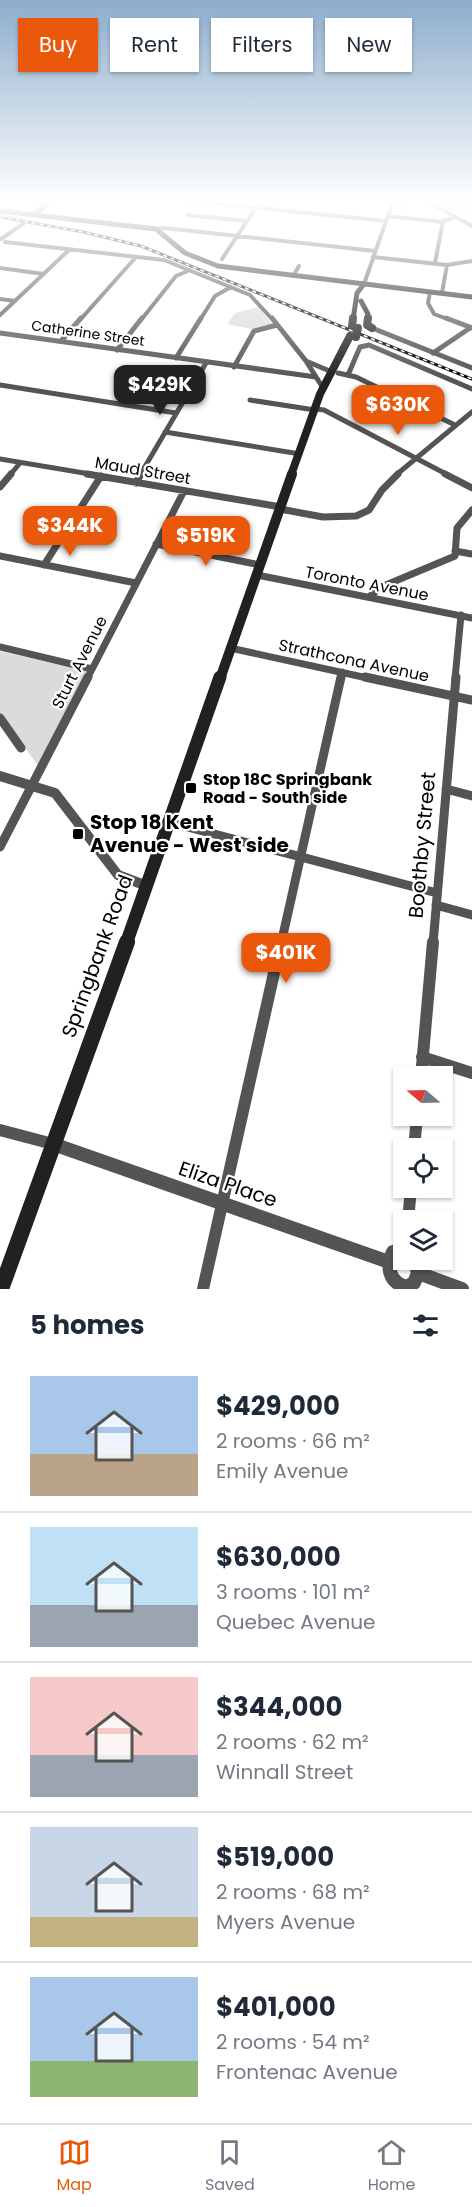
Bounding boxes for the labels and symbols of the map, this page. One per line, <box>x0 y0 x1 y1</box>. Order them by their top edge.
street label: Catherine Street <box>30 315 146 351</box>
pin: $429K <box>118 365 202 416</box>
pin: $630K <box>356 385 440 436</box>
street label: Maud Street <box>93 451 193 490</box>
pin: $344K <box>28 506 112 557</box>
pin: $519K <box>164 516 248 567</box>
street label: Toronto Avenue <box>303 560 431 607</box>
street label: Sturt Avenue <box>46 612 113 713</box>
street label: Strathcona Avenue <box>276 633 431 688</box>
place label: Stop 18C Springbank Road - South side <box>203 768 372 809</box>
street label: Boothby Street <box>402 771 442 919</box>
marker: Stop 18C Springbank Road - South side <box>184 781 198 795</box>
place label: Stop 18 Kent Avenue - West side <box>90 808 289 859</box>
marker: Stop 18 Kent Avenue - West side <box>71 827 85 841</box>
street label: Springbank Road <box>55 871 139 1041</box>
pin: $401K <box>244 933 328 984</box>
north arrow <box>393 1066 453 1126</box>
street label: Eliza Place <box>175 1154 281 1214</box>

